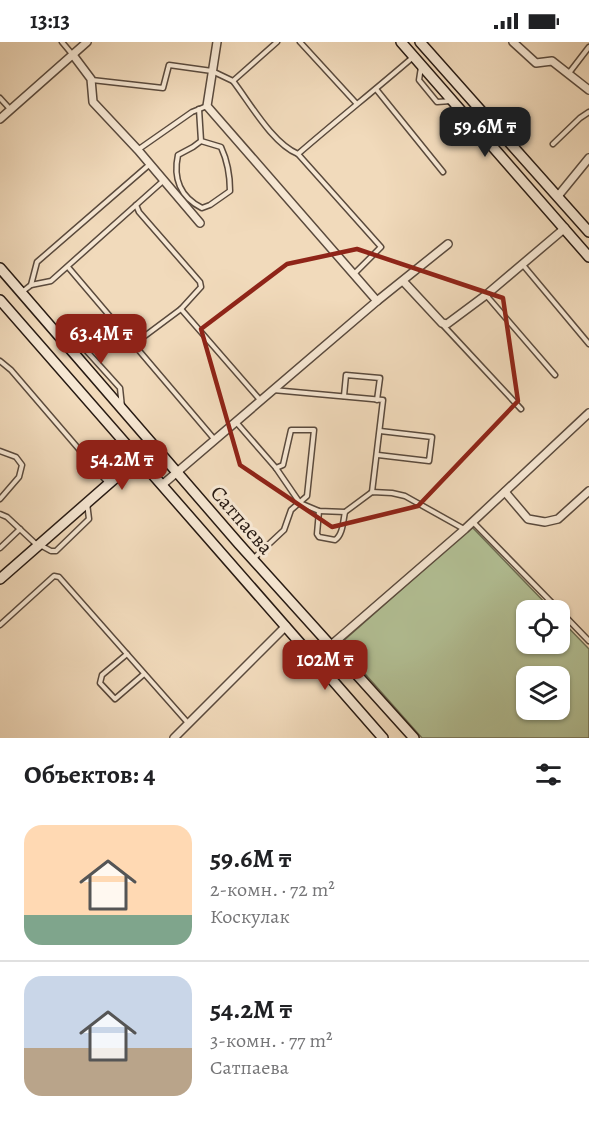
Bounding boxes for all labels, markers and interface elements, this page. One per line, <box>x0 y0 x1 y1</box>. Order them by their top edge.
text: 13:13 <box>30 6 70 36</box>
pin: 59.6M ₸ <box>430 107 540 158</box>
text: 59.6M ₸ <box>454 113 516 140</box>
pin: 63.4M ₸ <box>46 314 156 365</box>
text: 63.4M ₸ <box>70 320 132 347</box>
pin: 54.2M ₸ <box>67 440 177 491</box>
text: 54.2M ₸ <box>90 446 154 473</box>
street label: Сатпаева <box>204 479 280 561</box>
map controls <box>516 600 570 720</box>
button: locate <box>516 600 570 654</box>
pin: 102M ₸ <box>276 640 374 691</box>
text: 102M ₸ <box>297 646 353 673</box>
button: layers <box>516 666 570 720</box>
text: Объектов: 4 <box>24 757 156 792</box>
icon: filters <box>532 758 565 791</box>
text: 59.6M ₸ <box>210 841 292 876</box>
icon: home <box>72 849 144 921</box>
text: 2-комн. · 72 m² <box>210 876 335 903</box>
text: Коскулак <box>210 903 290 930</box>
text: 54.2M ₸ <box>210 992 292 1027</box>
icon: home <box>72 1000 144 1072</box>
text: 3-комн. · 77 m² <box>210 1027 333 1054</box>
text: Сатпаева <box>210 1054 289 1081</box>

